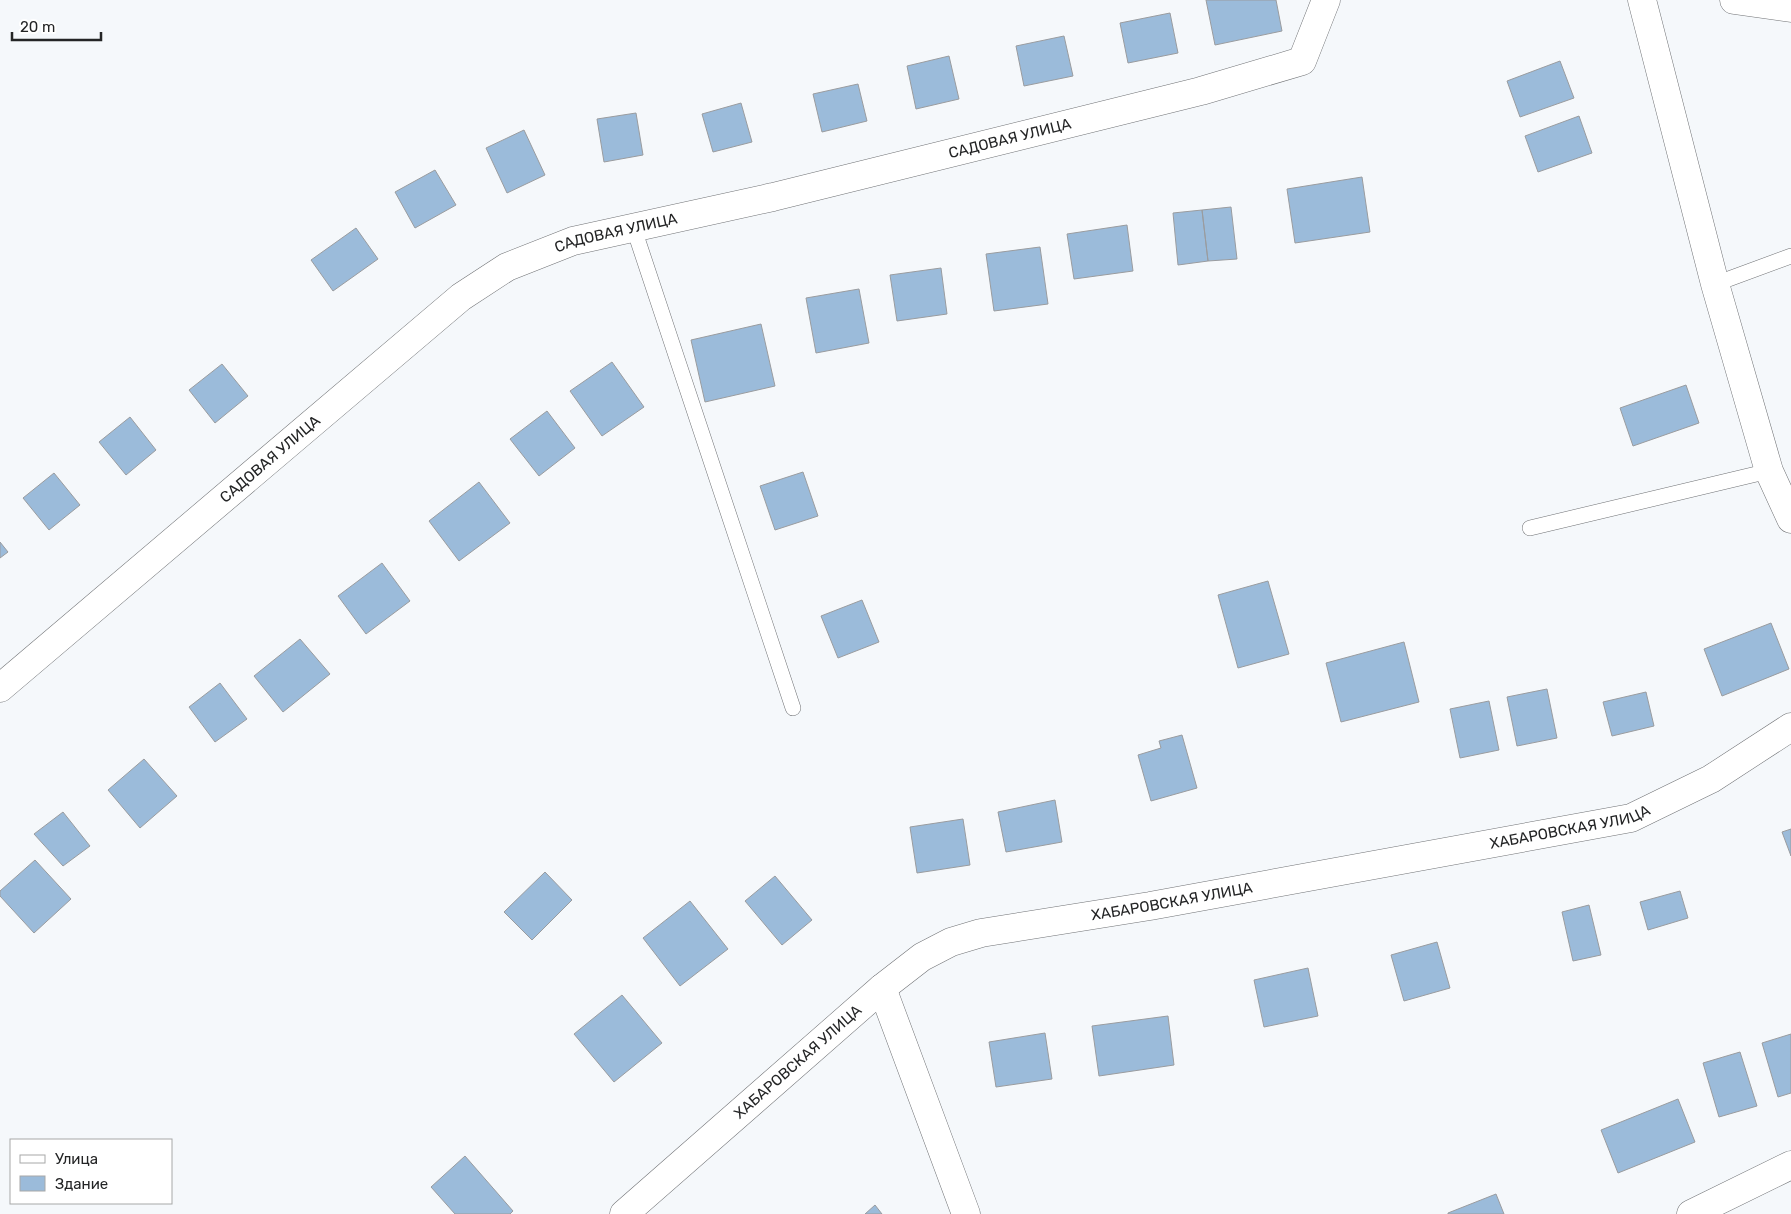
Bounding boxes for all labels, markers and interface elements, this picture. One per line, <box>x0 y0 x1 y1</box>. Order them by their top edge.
scale bar <box>12 10 101 42</box>
text: 20 m <box>20 18 55 36</box>
street label: САДОВАЯ УЛИЦА <box>947 115 1073 162</box>
street label: САДОВАЯ УЛИЦА <box>552 209 679 256</box>
street label: САДОВАЯ УЛИЦА <box>216 412 324 507</box>
street label: ХАБАРОВСКАЯ УЛИЦА <box>1488 801 1653 853</box>
street label: ХАБАРОВСКАЯ УЛИЦА <box>1090 878 1254 924</box>
street label: ХАБАРОВСКАЯ УЛИЦА <box>730 1001 865 1122</box>
legend <box>10 1139 172 1204</box>
text: Улица <box>55 1150 98 1168</box>
text: Здание <box>55 1175 108 1193</box>

